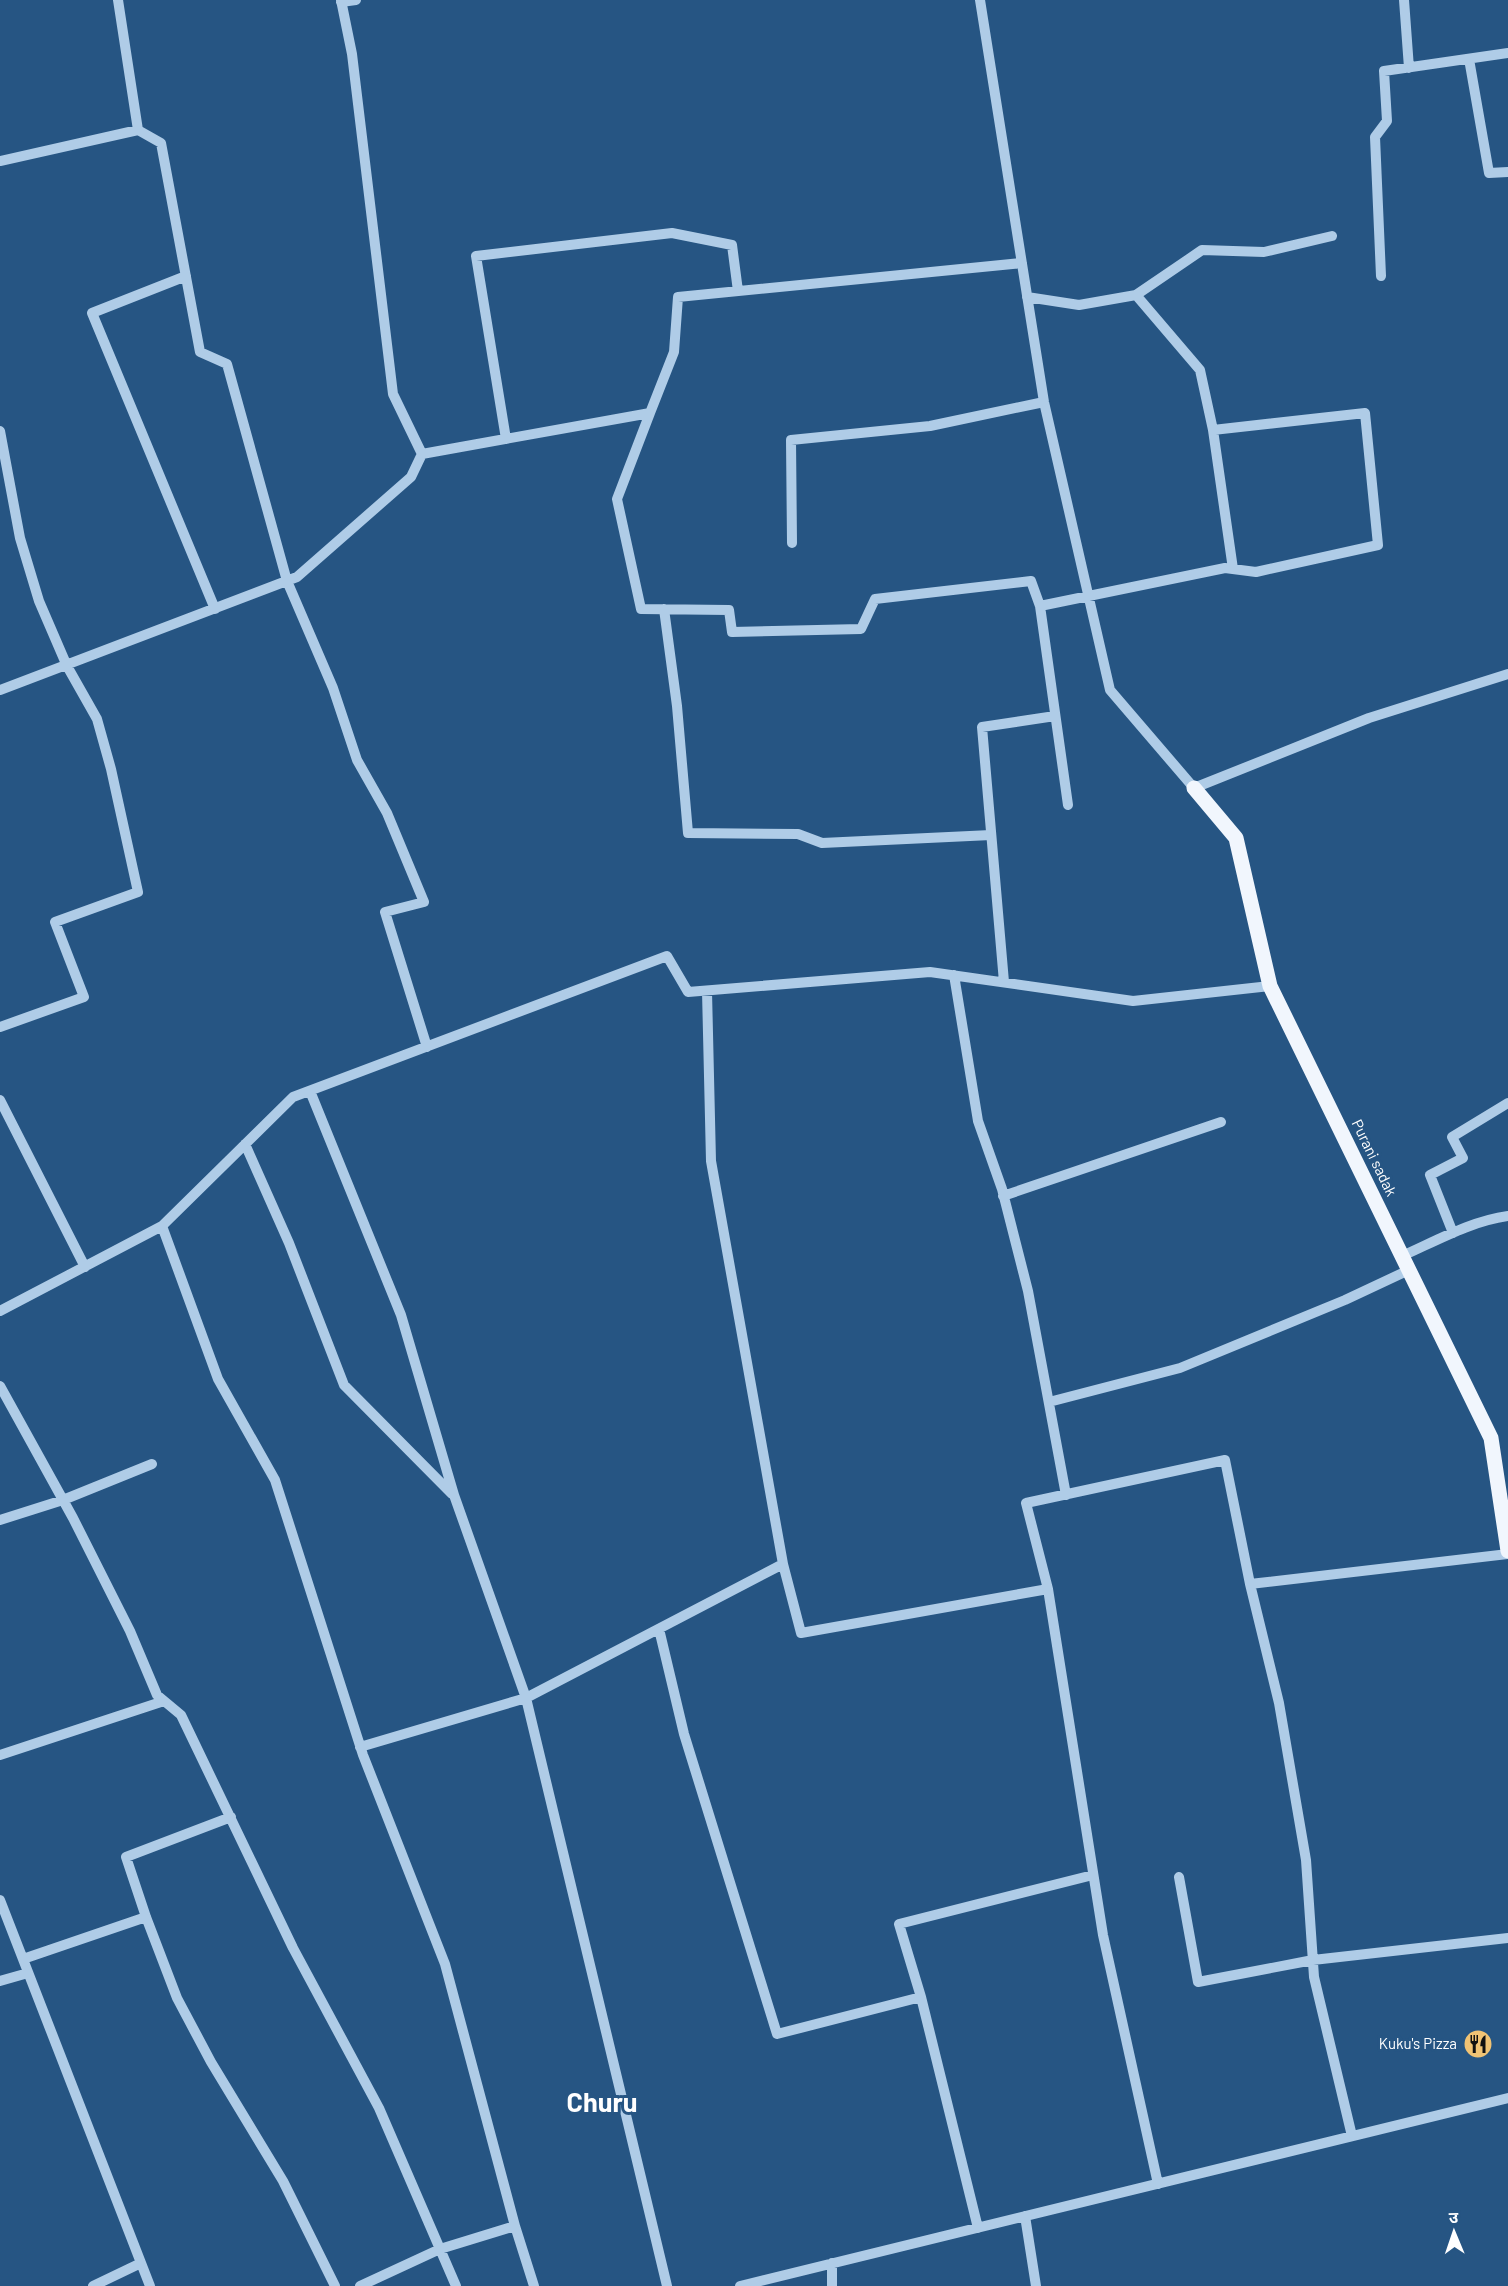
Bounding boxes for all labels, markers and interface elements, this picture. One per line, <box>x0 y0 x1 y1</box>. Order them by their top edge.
street label: Purani sadak <box>1349 1116 1401 1199</box>
restaurant icon: Kuku's Pizza <box>1462 2028 1494 2060</box>
place label: Kuku's Pizza <box>1379 2034 1457 2052</box>
district label: Churu <box>567 2085 637 2117</box>
north arrow <box>1424 2202 1484 2262</box>
text: उ <box>1448 2207 1459 2226</box>

